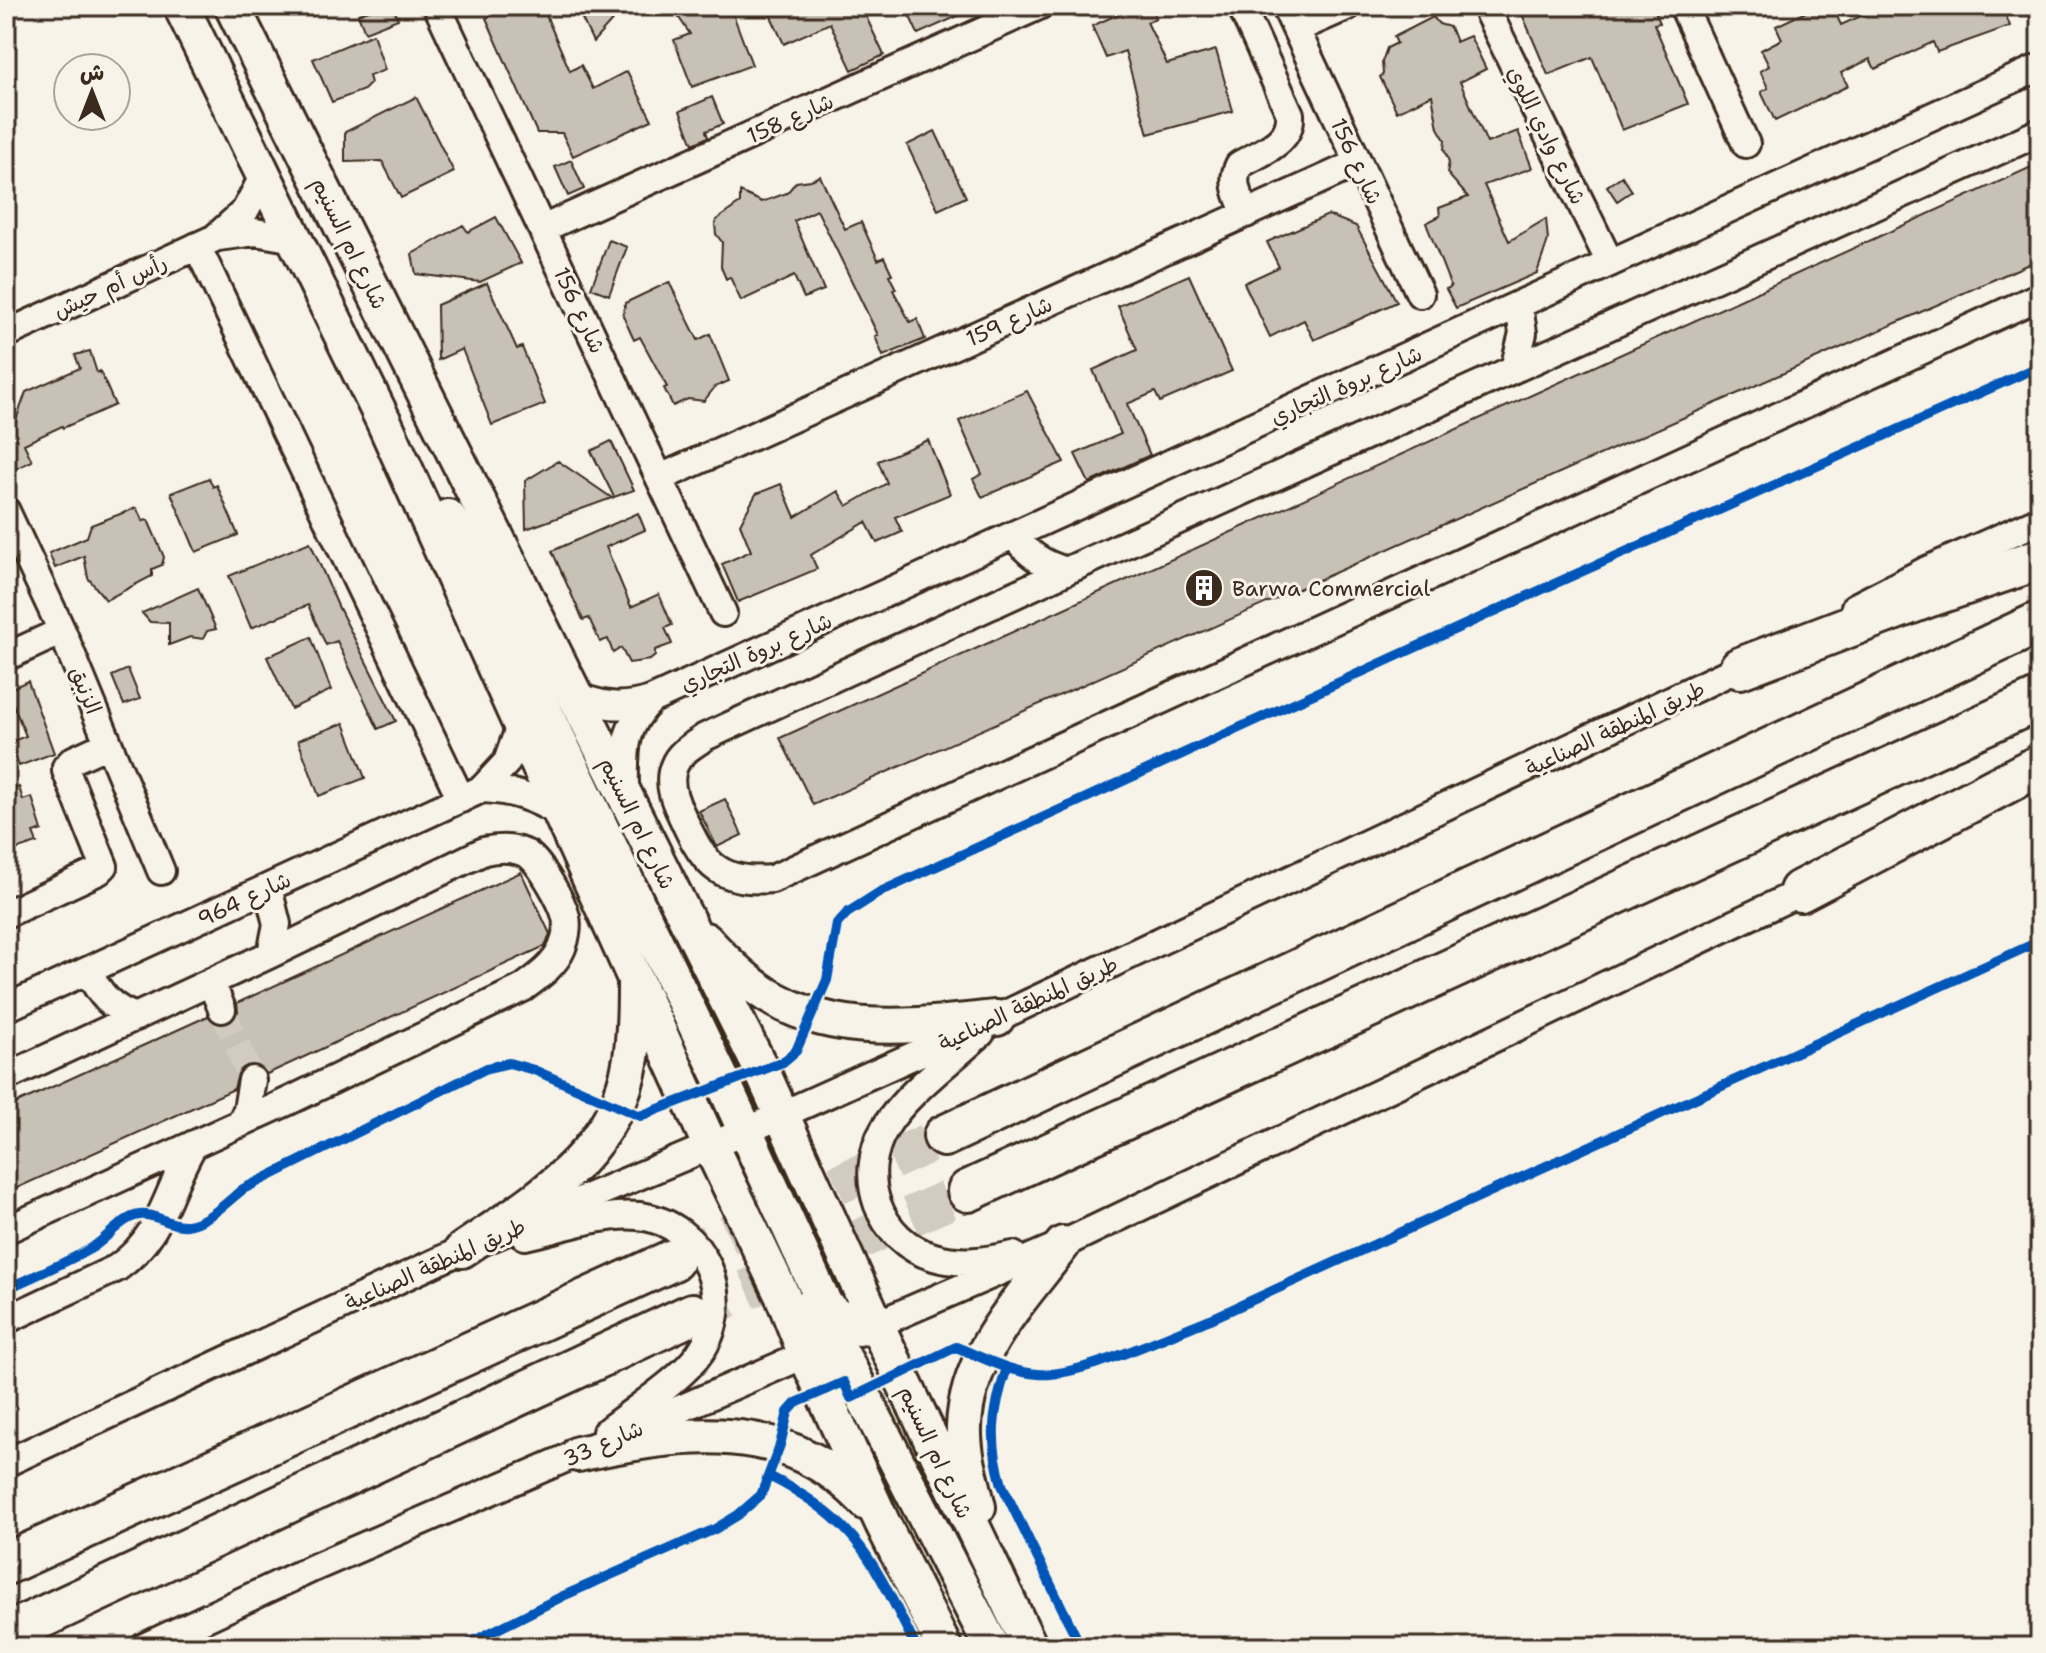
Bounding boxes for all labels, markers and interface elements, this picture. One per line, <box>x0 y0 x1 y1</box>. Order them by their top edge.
north arrow <box>52 52 132 132</box>
text: ش <box>80 58 104 87</box>
street label: شارع وادي اللوي <box>1499 61 1593 210</box>
street label: شارع 158 <box>742 86 839 151</box>
street label: شارع 156 <box>1323 113 1389 210</box>
street label: شارع ام السنيم <box>303 172 394 315</box>
street label: رأس أم حيش <box>49 248 172 327</box>
street label: شارع 156 <box>546 262 612 359</box>
street label: شارع 159 <box>961 290 1057 354</box>
street label: شارع بروة التجاري <box>1266 339 1427 434</box>
building icon: Barwa Commercial <box>1183 567 1225 609</box>
place label: Barwa Commercial <box>1232 574 1430 603</box>
street label: شارع بروة التجاري <box>676 606 837 701</box>
street label: الزنبق <box>63 662 108 718</box>
street label: طريق المنطقة الصناعية <box>1521 674 1710 783</box>
street label: شارع ام السنيم <box>591 752 682 895</box>
street label: شارع 964 <box>193 865 296 935</box>
street label: طريق المنطقة الصناعية <box>934 949 1123 1058</box>
street label: طريق المنطقة الصناعية <box>340 1212 530 1317</box>
street label: شارع ام السنيم <box>890 1381 979 1524</box>
street label: شارع 33 <box>559 1414 648 1474</box>

